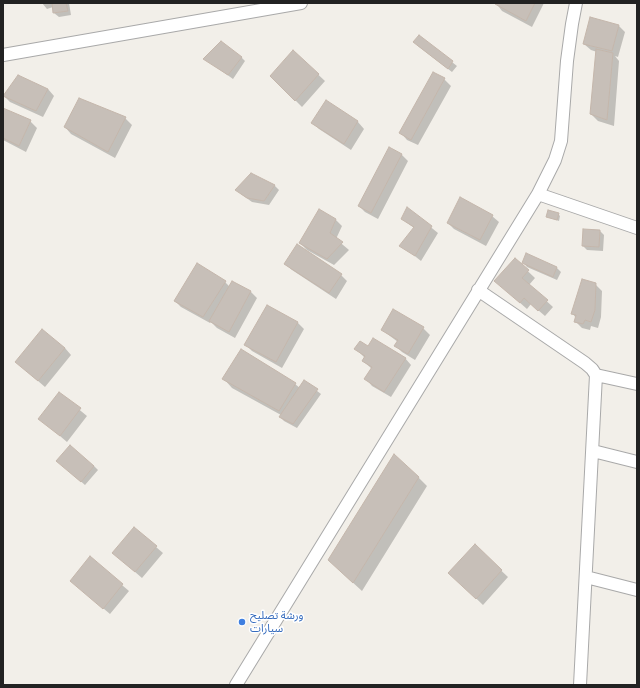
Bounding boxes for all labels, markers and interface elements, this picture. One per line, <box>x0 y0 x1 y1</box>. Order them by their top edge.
place label: ورشة تصليح سيارات <box>250 609 303 635</box>
marker: ورشة تصليح سيارات <box>237 617 247 627</box>

